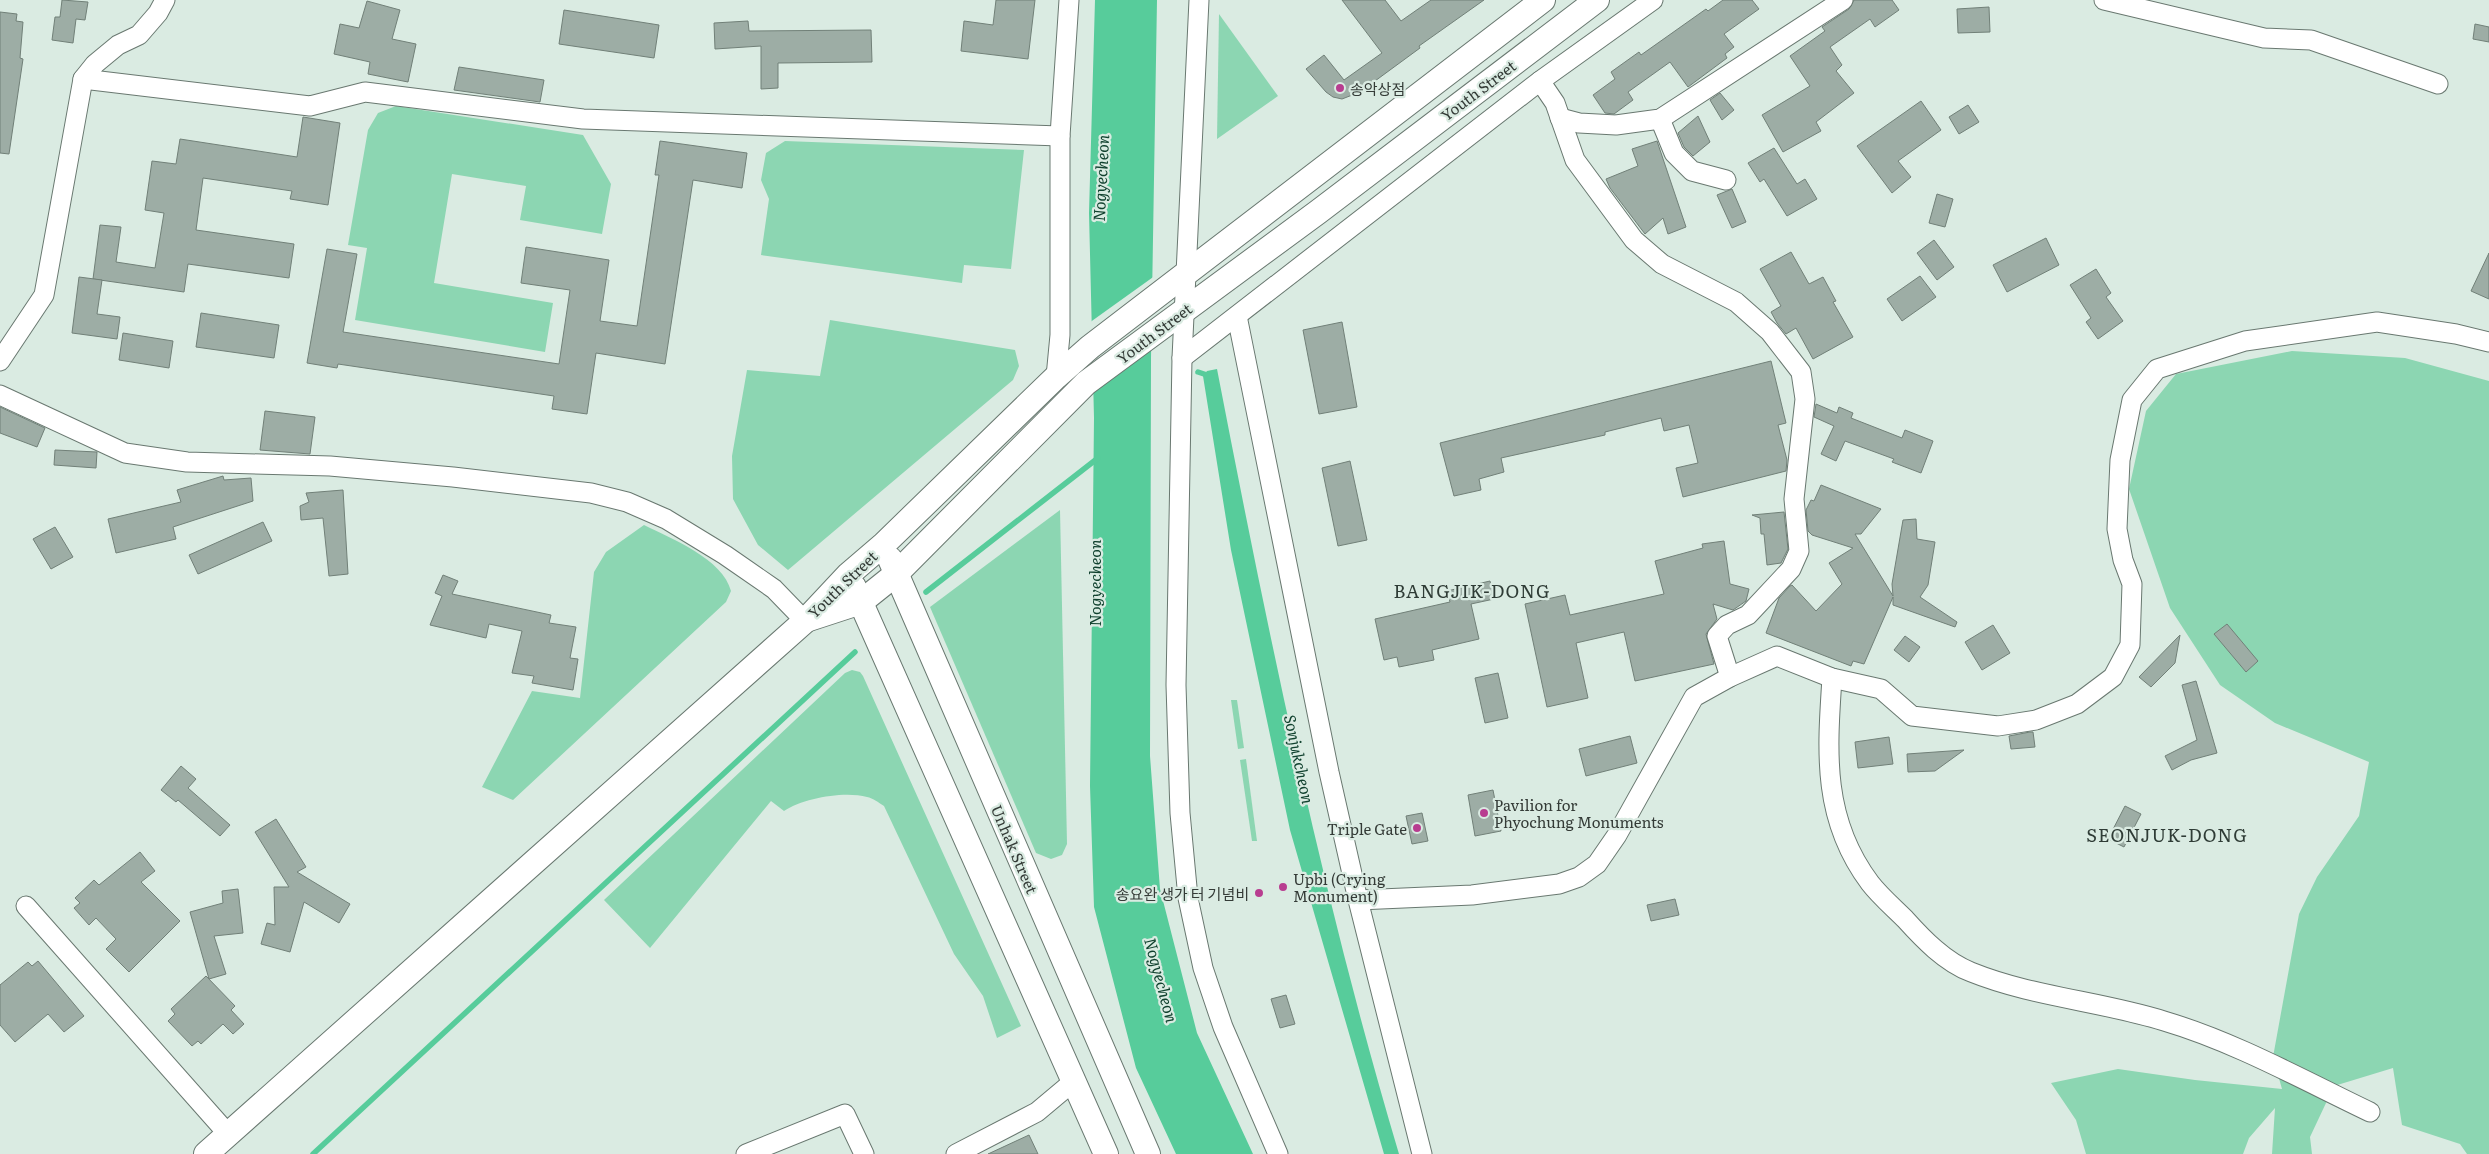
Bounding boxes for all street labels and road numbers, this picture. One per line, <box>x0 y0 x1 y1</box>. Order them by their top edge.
street label: Youth Street <box>1436 54 1520 126</box>
street label: Youth Street <box>1112 297 1196 369</box>
street label: Youth Street <box>802 545 882 623</box>
street label: Unhak Street <box>986 801 1044 897</box>

